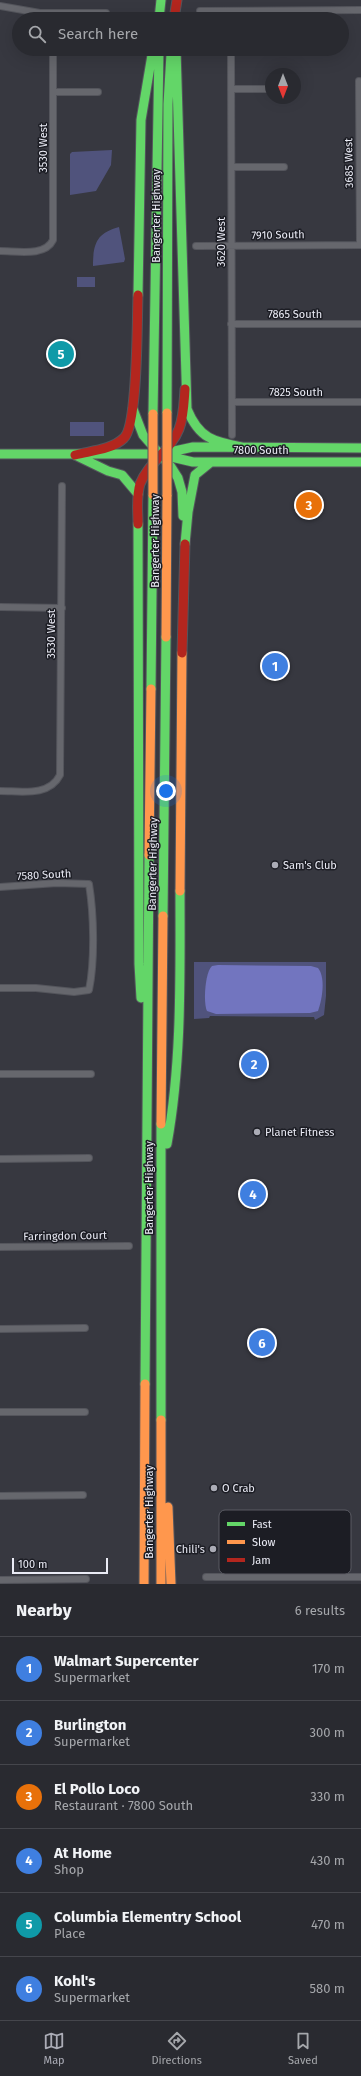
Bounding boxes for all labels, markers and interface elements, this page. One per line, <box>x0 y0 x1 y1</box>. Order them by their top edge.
search box <box>12 12 349 56</box>
icon: search <box>26 23 48 45</box>
text: Search here <box>58 25 138 43</box>
north arrow <box>265 68 301 104</box>
street label: 3530 West <box>37 123 50 173</box>
street label: 3685 West <box>342 138 356 188</box>
street label: Bangerter Highway <box>150 169 163 263</box>
street label: 3620 West <box>215 217 228 267</box>
street label: 7910 South <box>251 228 305 242</box>
street label: 7865 South <box>268 308 322 321</box>
pin: 5 <box>48 339 74 369</box>
street label: 7825 South <box>269 386 323 399</box>
street label: 7800 South <box>233 444 289 457</box>
pin: 3 <box>296 490 322 520</box>
street label: Bangerter Highway <box>149 494 162 588</box>
street label: 3530 West <box>45 609 58 659</box>
pin: 1 <box>262 651 288 681</box>
your location <box>156 781 176 801</box>
street label: Bangerter Highway <box>146 817 160 911</box>
place label: Sam's Club <box>283 859 337 872</box>
marker: Sam's Club <box>270 860 280 870</box>
street label: 7580 South <box>16 867 72 883</box>
pin: 2 <box>241 1049 267 1079</box>
place label: Planet Fitness <box>265 1126 334 1139</box>
marker: Planet Fitness <box>252 1127 262 1137</box>
street label: Bangerter Highway <box>143 1141 156 1235</box>
pin: 4 <box>240 1179 266 1209</box>
street label: Farringdon Court <box>23 1229 107 1243</box>
pin: 6 <box>249 1328 275 1358</box>
street label: Bangerter Highway <box>143 1465 156 1559</box>
place label: O Crab <box>222 1482 255 1495</box>
marker: O Crab <box>209 1483 219 1493</box>
legend <box>219 1510 351 1574</box>
text: Fast <box>252 1518 272 1531</box>
text: Slow <box>252 1536 276 1549</box>
place label: Chili's <box>176 1543 205 1556</box>
marker: Chili's <box>208 1544 218 1554</box>
text: Jam <box>252 1554 271 1567</box>
scale bar <box>12 1556 108 1575</box>
text: 100 m <box>18 1558 47 1571</box>
text: Nearby <box>16 1600 71 1621</box>
text: 6 results <box>295 1603 345 1618</box>
text: Walmart Supercenter <box>54 1652 199 1670</box>
text: 1 <box>26 1661 32 1676</box>
text: 170 m <box>312 1661 345 1676</box>
text: Supermarket <box>54 1670 130 1685</box>
text: Burlington <box>54 1716 126 1734</box>
text: 2 <box>26 1725 32 1740</box>
text: 300 m <box>309 1725 345 1740</box>
text: Supermarket <box>54 1734 130 1749</box>
text: El Pollo Loco <box>54 1780 140 1798</box>
text: 3 <box>26 1789 32 1804</box>
text: 330 m <box>310 1789 345 1804</box>
text: Restaurant · 7800 South <box>54 1798 193 1813</box>
text: At Home <box>54 1844 112 1862</box>
text: 4 <box>25 1853 33 1868</box>
text: 430 m <box>310 1853 345 1868</box>
text: Shop <box>54 1862 84 1877</box>
text: Columbia Elementry School <box>54 1908 241 1926</box>
text: 5 <box>26 1917 32 1932</box>
text: 470 m <box>311 1917 345 1932</box>
text: Place <box>54 1926 85 1941</box>
text: Kohl's <box>54 1972 96 1990</box>
text: 6 <box>25 1981 33 1996</box>
text: 580 m <box>309 1981 345 1996</box>
text: Supermarket <box>54 1990 130 2005</box>
tab: Map <box>43 2030 65 2067</box>
tab: Directions <box>151 2030 202 2067</box>
tab: Saved <box>288 2030 318 2067</box>

